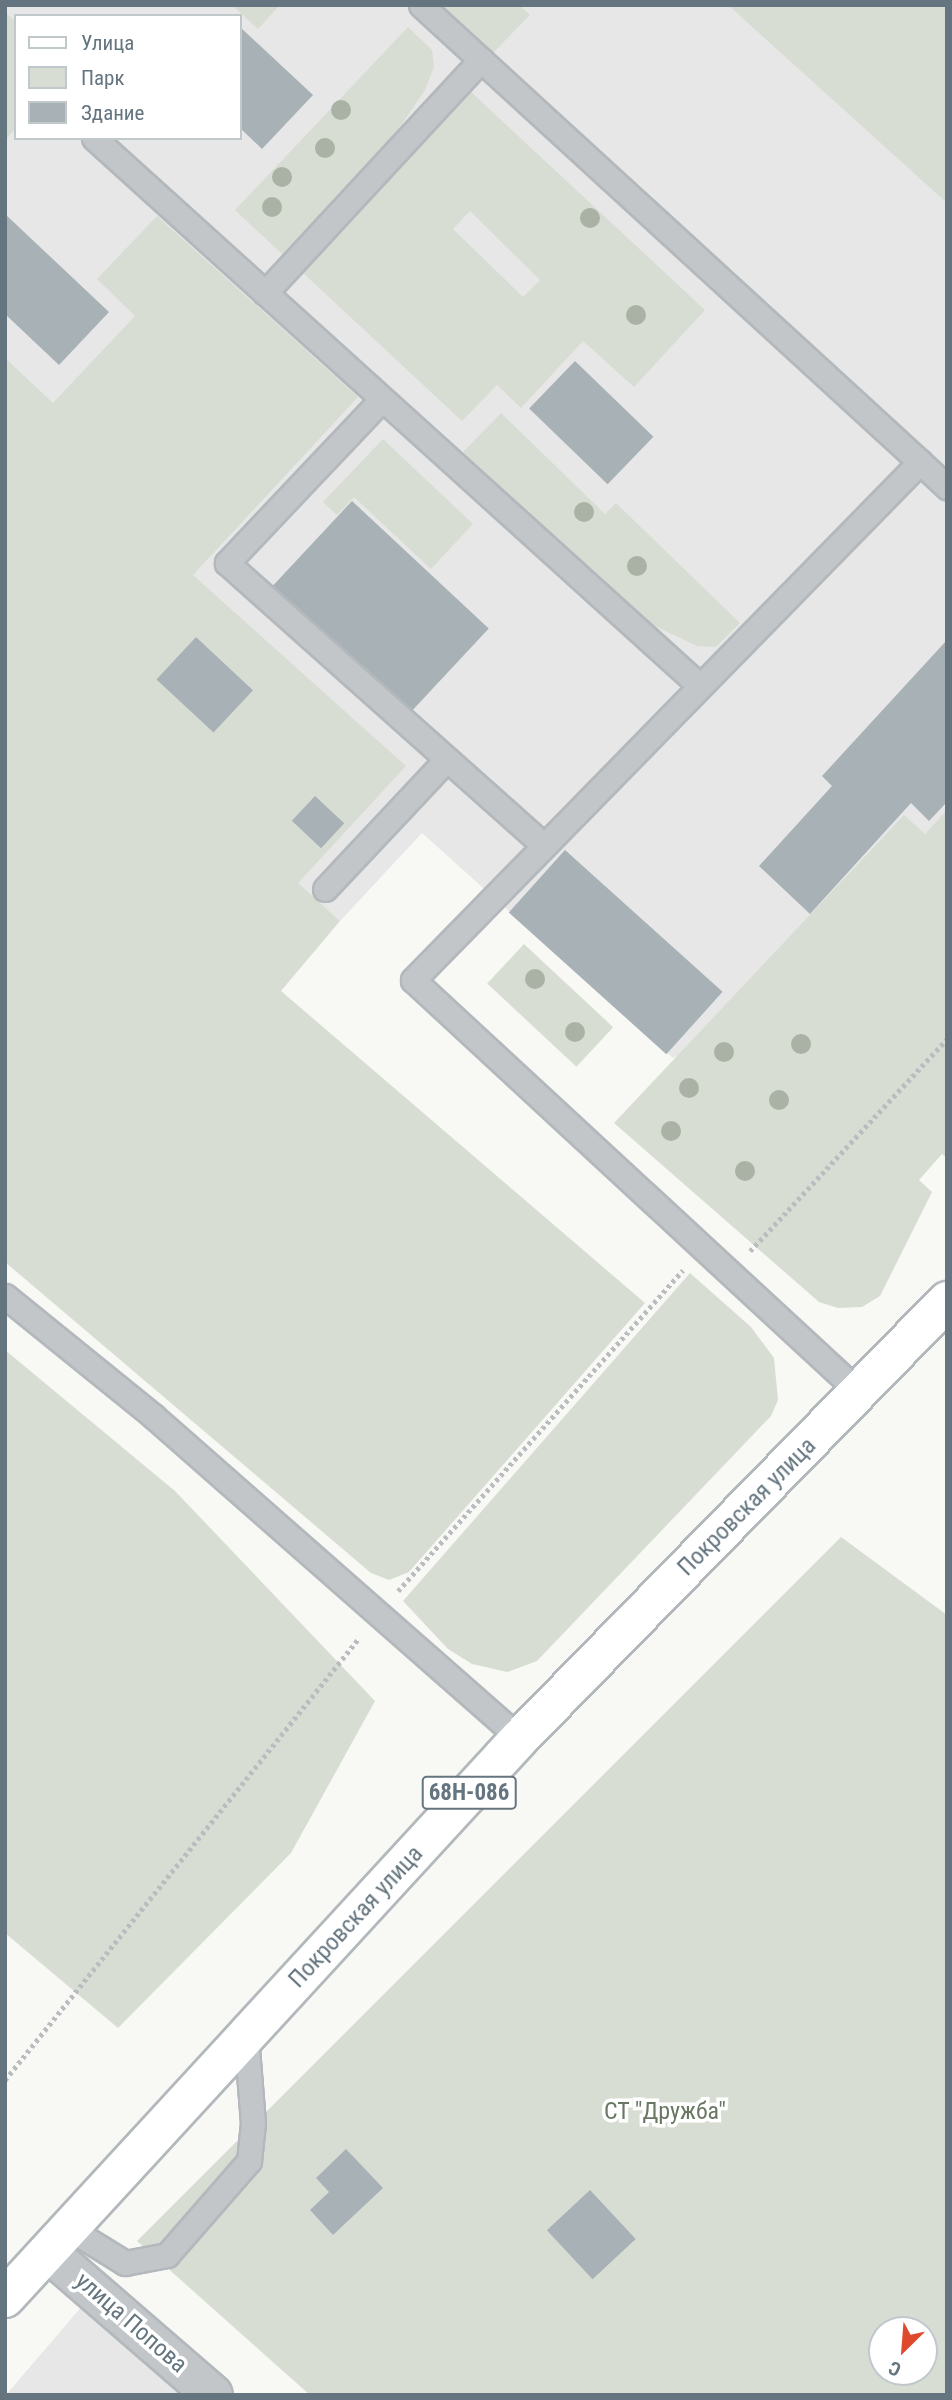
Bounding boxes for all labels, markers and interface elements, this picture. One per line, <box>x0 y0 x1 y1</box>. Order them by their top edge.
legend <box>14 14 242 140</box>
text: Улица <box>81 31 134 55</box>
text: Парк <box>81 66 125 90</box>
text: Здание <box>81 101 144 125</box>
street label: Покровская улица <box>672 1432 822 1582</box>
road number: 68Н-086 <box>420 1774 518 1812</box>
street label: Покровская улица <box>283 1840 429 1994</box>
park label: СТ "Дружба" <box>604 2098 726 2126</box>
street label: улица Попова <box>69 2267 193 2379</box>
north arrow <box>868 2316 938 2386</box>
text: С <box>885 2356 905 2381</box>

